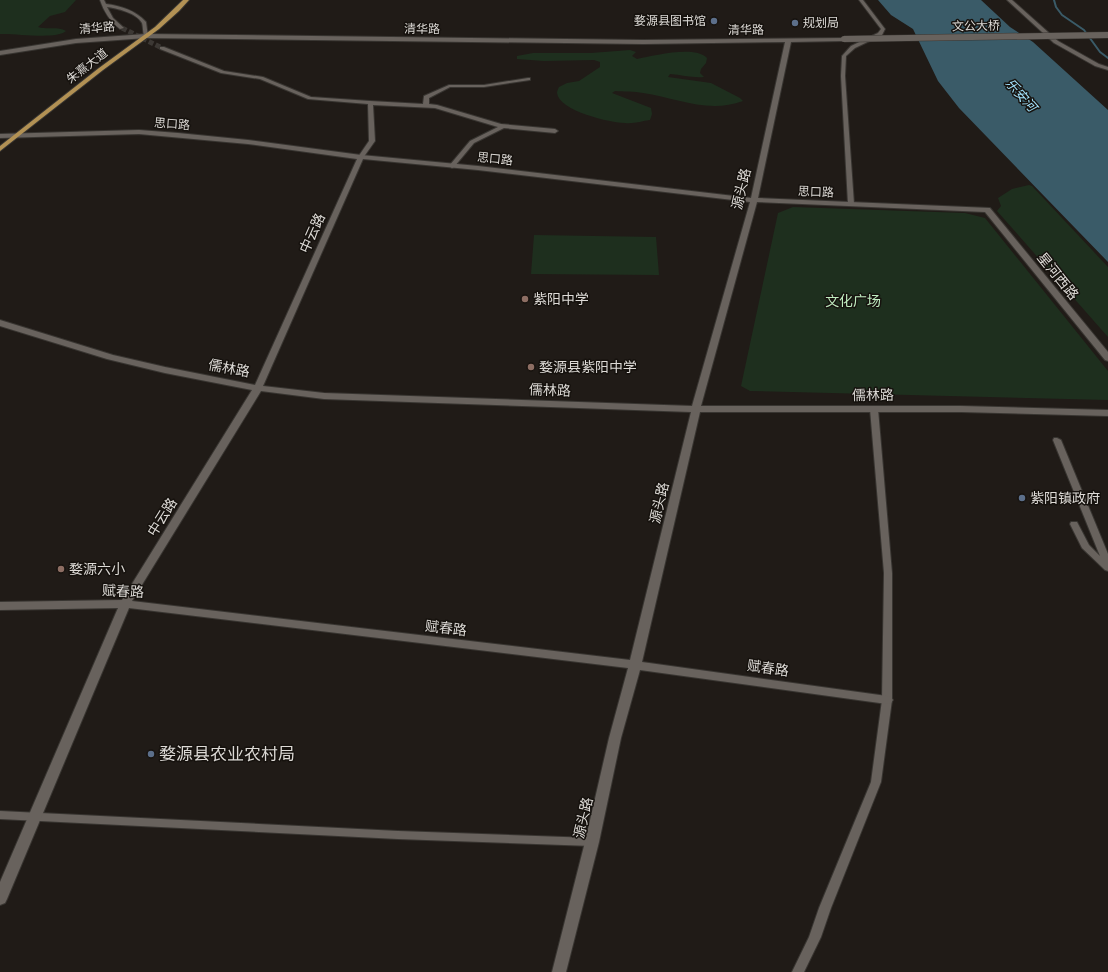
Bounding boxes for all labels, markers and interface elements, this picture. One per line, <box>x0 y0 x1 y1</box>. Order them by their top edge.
place label: 婺源县图书馆 <box>634 14 706 28</box>
marker: 婺源县图书馆 <box>709 16 719 26</box>
place label: 规划局 <box>803 16 839 30</box>
marker: 规划局 <box>790 18 800 28</box>
street label: 清华路 <box>78 19 116 37</box>
street label: 文公大桥 <box>952 19 1000 33</box>
street label: 清华路 <box>404 22 440 36</box>
street label: 清华路 <box>728 23 764 37</box>
street label: 朱熹大道 <box>64 46 110 86</box>
water label: 乐安河 <box>1002 75 1042 117</box>
street label: 思口路 <box>154 116 190 132</box>
street label: 思口路 <box>476 150 514 168</box>
street label: 源头路 <box>728 167 754 211</box>
street label: 思口路 <box>798 184 834 200</box>
street label: 中云路 <box>296 211 328 255</box>
street label: 星河西路 <box>1034 249 1082 303</box>
place label: 紫阳中学 <box>533 291 589 307</box>
park label: 文化广场 <box>825 293 881 309</box>
marker: 紫阳中学 <box>520 294 530 304</box>
street label: 儒林路 <box>207 356 251 380</box>
place label: 婺源县紫阳中学 <box>539 359 637 375</box>
marker: 婺源县紫阳中学 <box>526 362 536 372</box>
street label: 儒林路 <box>529 381 571 399</box>
street label: 儒林路 <box>852 387 894 403</box>
street label: 源头路 <box>646 481 672 525</box>
place label: 紫阳镇政府 <box>1030 490 1100 506</box>
marker: 紫阳镇政府 <box>1017 493 1027 503</box>
street label: 中云路 <box>144 495 180 539</box>
place label: 婺源六小 <box>69 561 125 577</box>
marker: 婺源六小 <box>56 564 66 574</box>
street label: 赋春路 <box>102 582 144 600</box>
street label: 赋春路 <box>424 618 468 638</box>
street label: 赋春路 <box>746 657 790 679</box>
place label: 婺源县农业农村局 <box>159 744 295 764</box>
marker: 婺源县农业农村局 <box>146 749 156 759</box>
street label: 源头路 <box>570 796 596 840</box>

